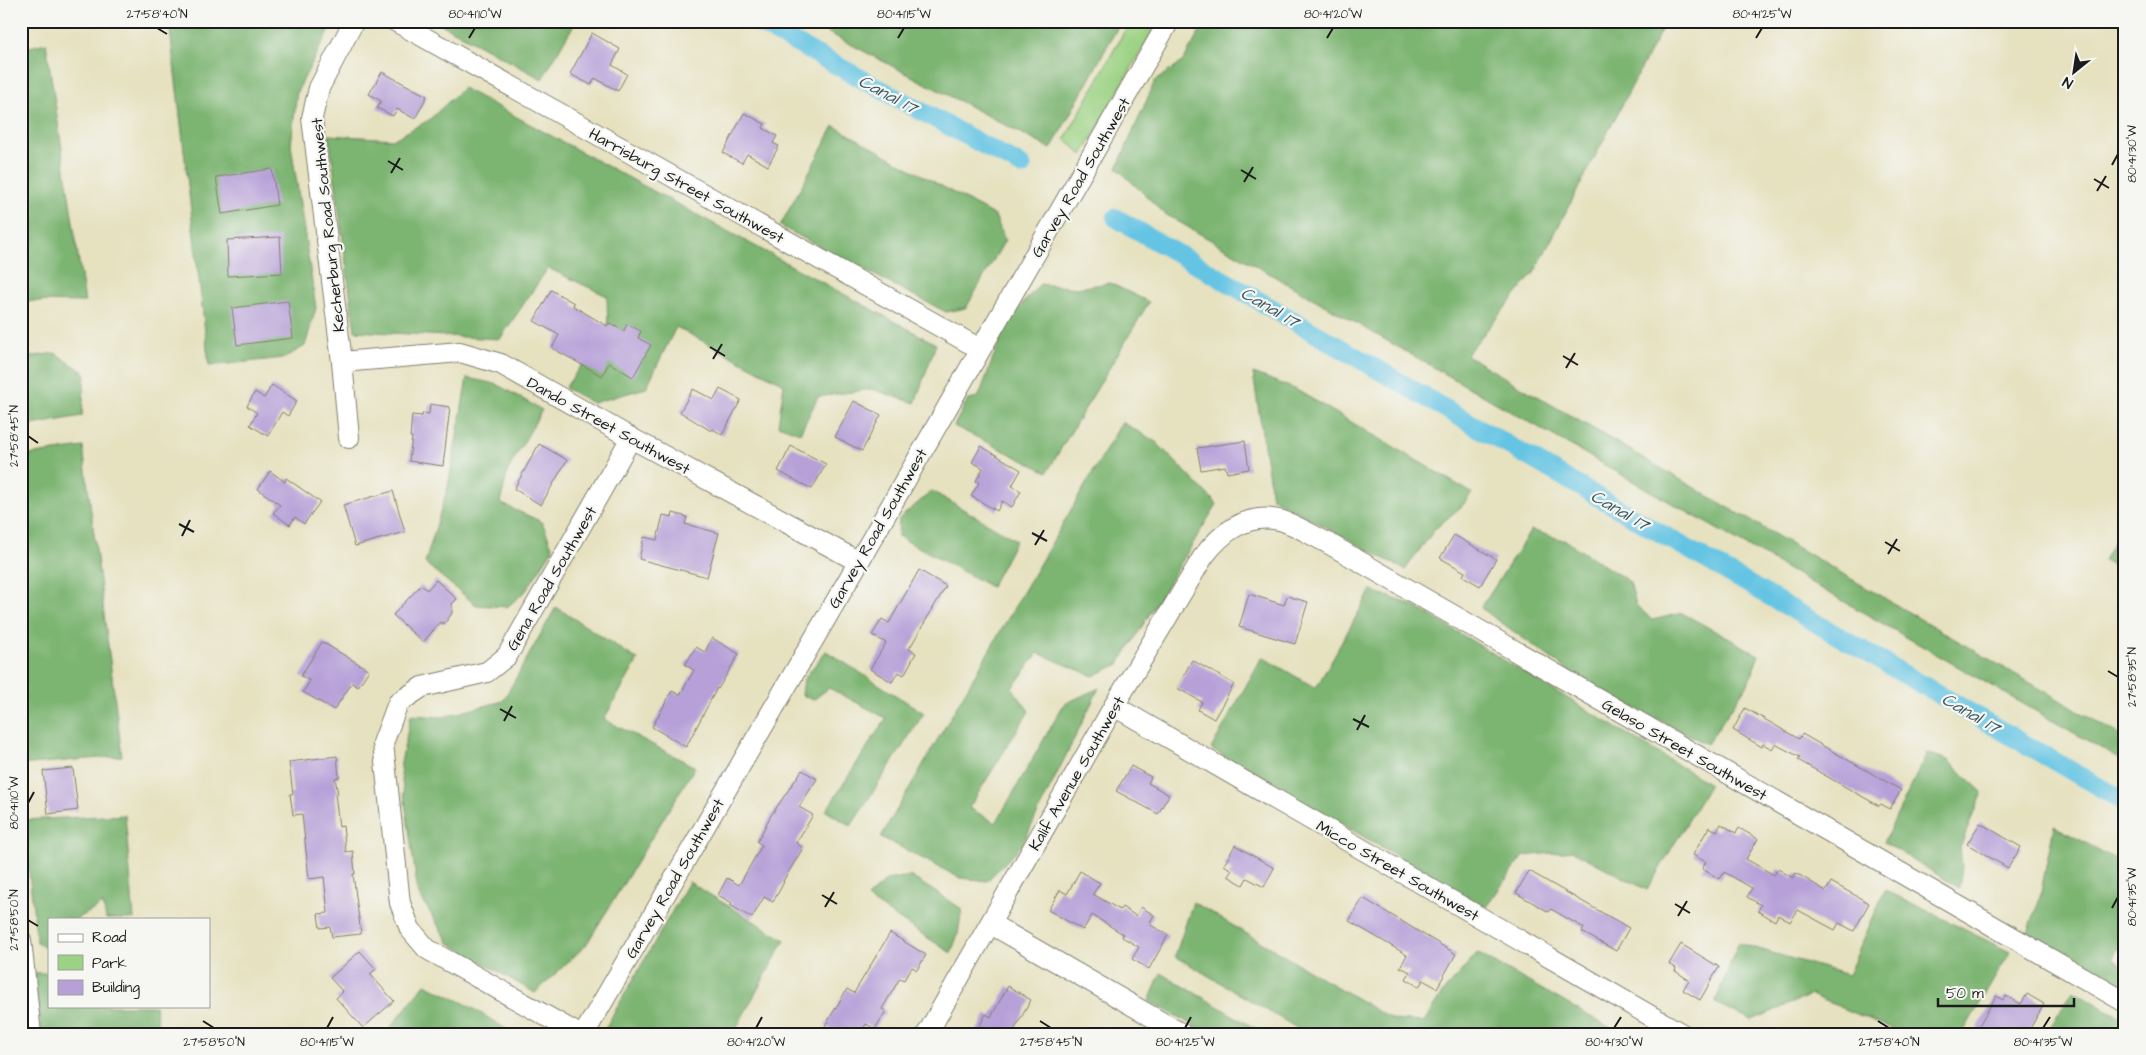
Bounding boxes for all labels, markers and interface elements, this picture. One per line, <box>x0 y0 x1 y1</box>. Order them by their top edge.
text: 27°58'40"N <box>126 6 188 23</box>
text: 80°41'10"W <box>449 6 502 23</box>
text: 80°41'15"W <box>877 6 932 23</box>
text: 80°41'20"W <box>1304 6 1363 23</box>
text: 80°41'25"W <box>1732 6 1792 23</box>
north arrow <box>2048 48 2098 98</box>
water label: Canal 17 <box>854 69 924 122</box>
text: N <box>2059 71 2077 93</box>
street label: Garvey Road Southwest <box>1026 93 1137 262</box>
street label: Kecherburg Road Southwest <box>306 116 351 333</box>
street label: Harrisburg Street Southwest <box>584 123 789 250</box>
text: 80°41'30"W <box>2124 125 2141 183</box>
water label: Canal 17 <box>1236 281 1306 336</box>
street label: Dando Street Southwest <box>523 372 695 480</box>
text: 27°58'45"N <box>6 404 23 467</box>
street label: Garvey Road Southwest <box>823 444 934 613</box>
water label: Canal 17 <box>1586 484 1656 539</box>
street label: Gena Road Southwest <box>502 502 602 655</box>
text: 27°58'35"N <box>2124 646 2141 707</box>
water label: Canal 17 <box>1937 687 2007 742</box>
street label: Kalif Avenue Southwest <box>1024 692 1130 855</box>
street label: Gelaso Street Southwest <box>1598 693 1772 807</box>
text: 80°41'10"W <box>6 776 23 829</box>
street label: Garvey Road Southwest <box>620 794 731 963</box>
street label: Micco Street Southwest <box>1312 815 1484 927</box>
text: 80°41'35"W <box>2124 867 2141 926</box>
text: 27°58'50"N <box>6 889 23 951</box>
legend <box>48 918 210 1008</box>
text: Road <box>92 927 127 948</box>
text: Park <box>92 953 127 974</box>
scale bar <box>1938 975 2075 1007</box>
text: Building <box>92 977 140 999</box>
text: 50 m <box>1946 983 1984 1004</box>
text: 27°58'50"N <box>183 1034 245 1051</box>
text: 80°41'15"W <box>300 1034 355 1051</box>
text: 80°41'20"W <box>727 1034 786 1051</box>
text: 27°58'45"N <box>1020 1034 1083 1051</box>
text: 80°41'25"W <box>1155 1034 1215 1051</box>
text: 80°41'30"W <box>1585 1034 1643 1051</box>
text: 27°58'40"N <box>1858 1034 1920 1051</box>
text: 80°41'35"W <box>2014 1034 2073 1051</box>

